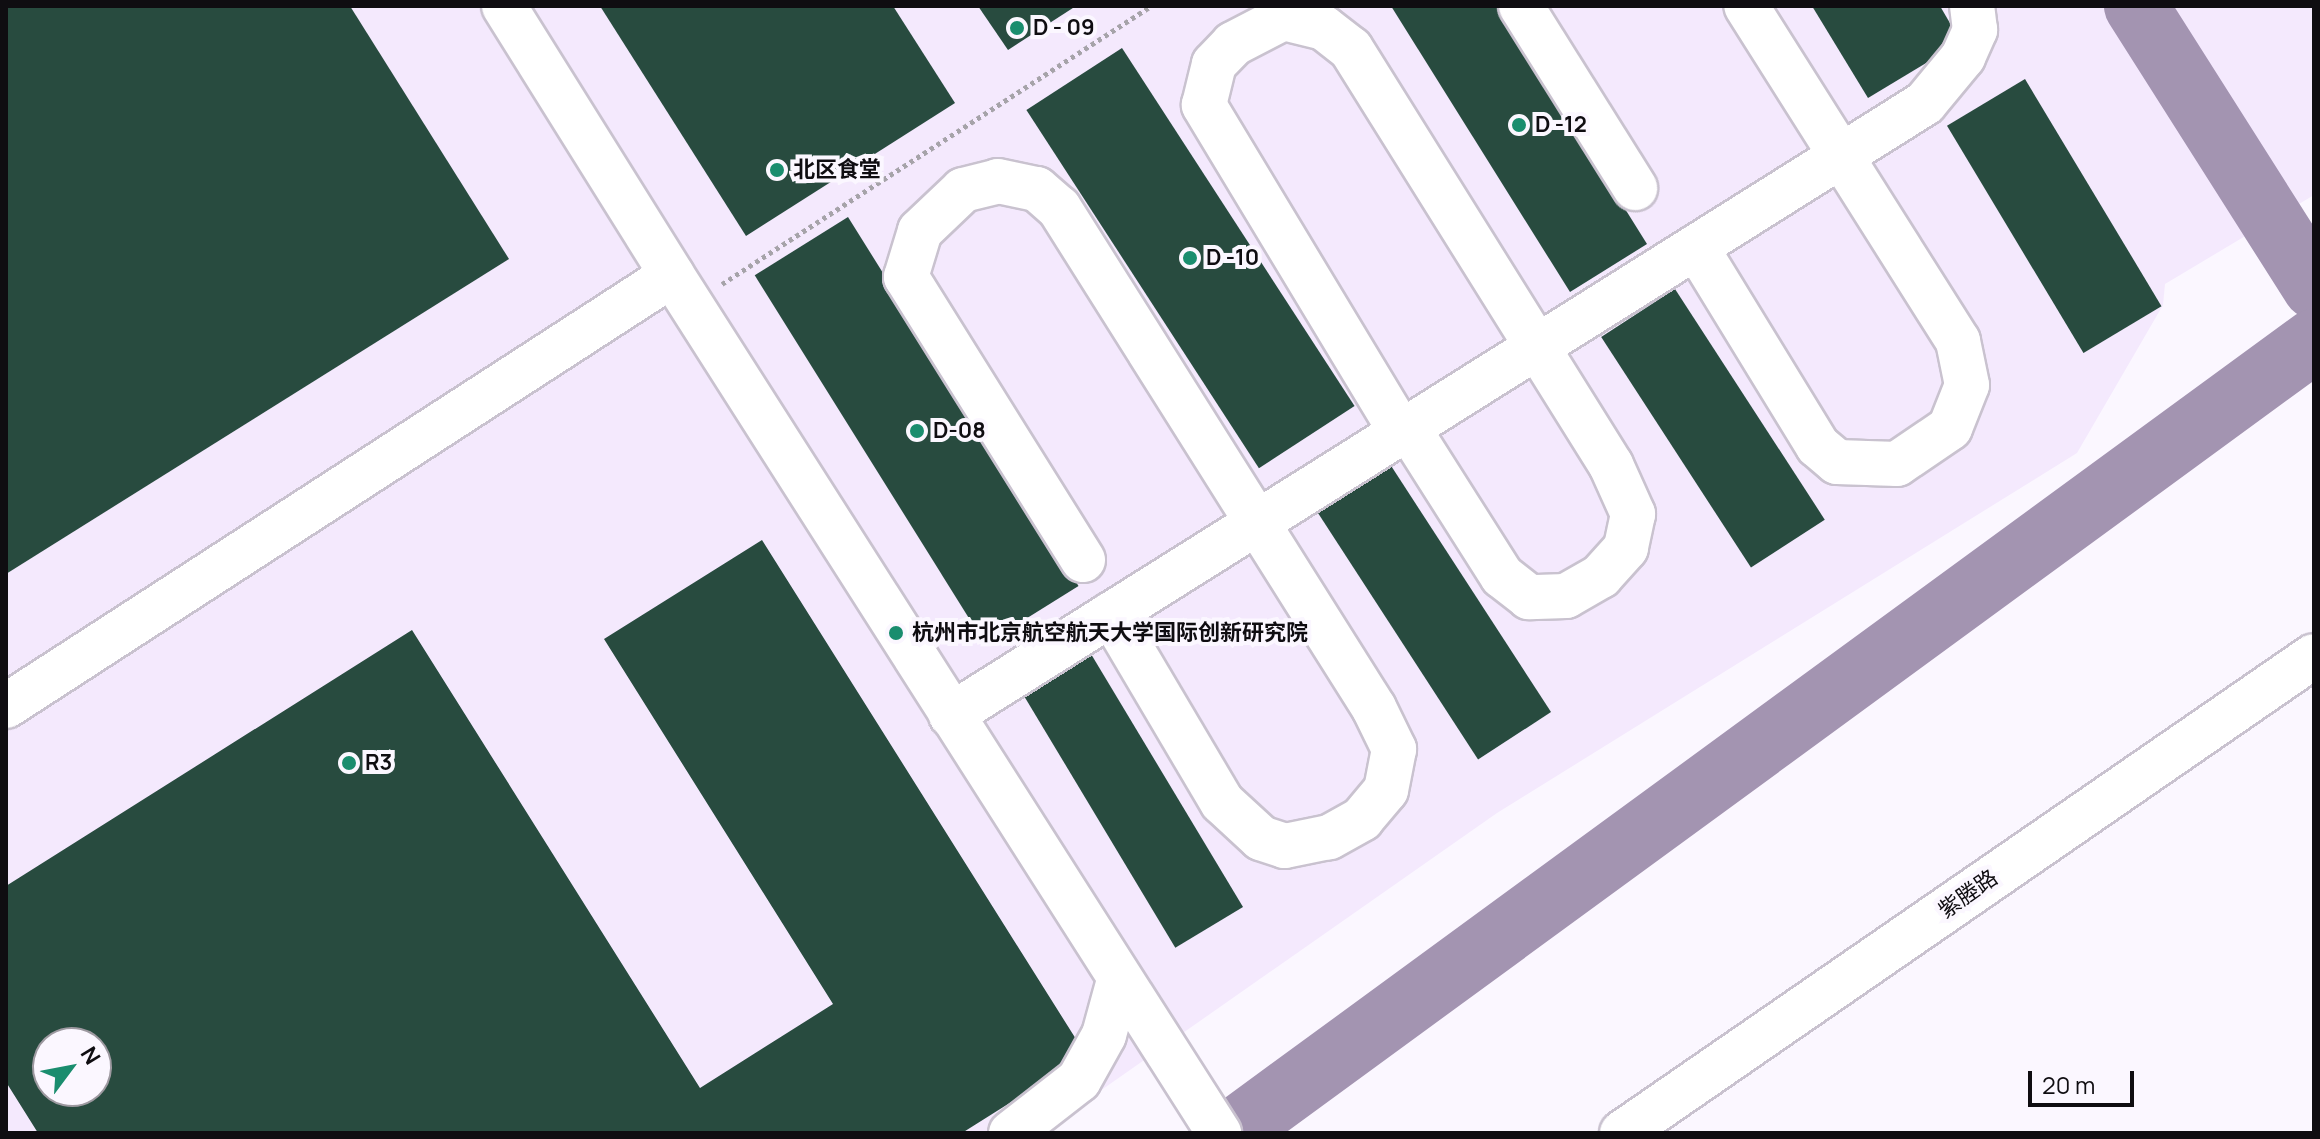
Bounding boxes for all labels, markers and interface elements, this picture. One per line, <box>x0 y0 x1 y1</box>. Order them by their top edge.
place label: D - 09 <box>1033 15 1095 41</box>
marker: D - 09 <box>1008 19 1026 37</box>
place label: D -12 <box>1535 112 1587 138</box>
marker: D -12 <box>1510 116 1528 134</box>
place label: 北区食堂 <box>793 157 881 183</box>
marker: 北区食堂 <box>768 161 786 179</box>
place label: D -10 <box>1206 245 1259 271</box>
marker: D -10 <box>1181 249 1199 267</box>
place label: D-08 <box>933 418 986 444</box>
marker: D-08 <box>908 422 926 440</box>
place label: 杭州市北京航空航天大学国际创新研究院 <box>912 620 1308 646</box>
marker: 杭州市北京航空航天大学国际创新研究院 <box>887 624 905 642</box>
place label: R3 <box>365 750 392 776</box>
marker: R3 <box>340 754 358 772</box>
street label: 紫塍路 <box>1933 864 2003 924</box>
north arrow <box>32 1027 112 1107</box>
text: N <box>74 1041 108 1070</box>
scale bar <box>2032 1055 2138 1105</box>
text: 20 m <box>2042 1068 2095 1101</box>

